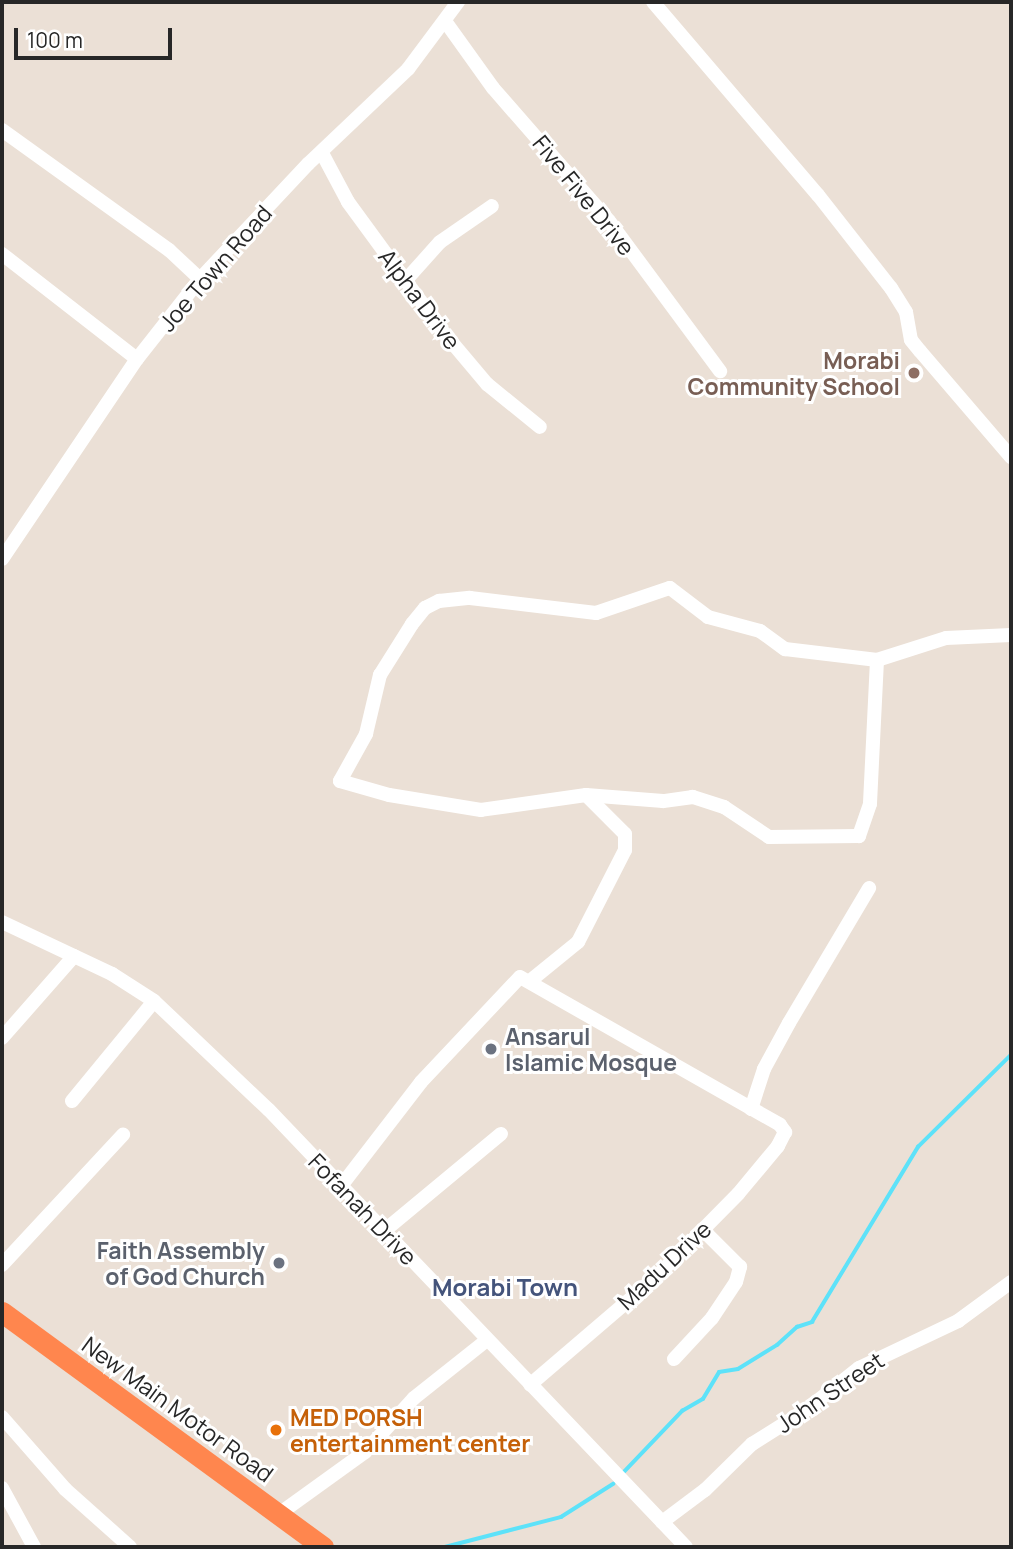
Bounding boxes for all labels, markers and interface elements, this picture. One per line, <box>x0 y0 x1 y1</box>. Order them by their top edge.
scale bar <box>18 14 175 58</box>
text: 100 m <box>27 26 83 54</box>
street label: Five Five Drive <box>527 130 641 260</box>
street label: Joe Town Road <box>153 199 277 337</box>
street label: Alpha Drive <box>373 243 467 355</box>
place label: Morabi Community School <box>688 346 900 400</box>
marker: Morabi Community School <box>906 365 922 381</box>
place label: Ansarul Islamic Mosque <box>505 1022 677 1076</box>
marker: Ansarul Islamic Mosque <box>483 1041 499 1057</box>
street label: Fofanah Drive <box>303 1148 423 1270</box>
street label: Madu Drive <box>612 1215 716 1315</box>
place label: Faith Assembly of God Church <box>97 1236 265 1290</box>
marker: Faith Assembly of God Church <box>271 1255 287 1271</box>
district label: Morabi Town <box>432 1273 578 1301</box>
street label: New Main Motor Road <box>77 1330 279 1488</box>
street label: John Street <box>771 1346 889 1438</box>
place label: MED PORSH entertainment center <box>290 1403 530 1457</box>
marker: MED PORSH entertainment center <box>268 1422 284 1438</box>

